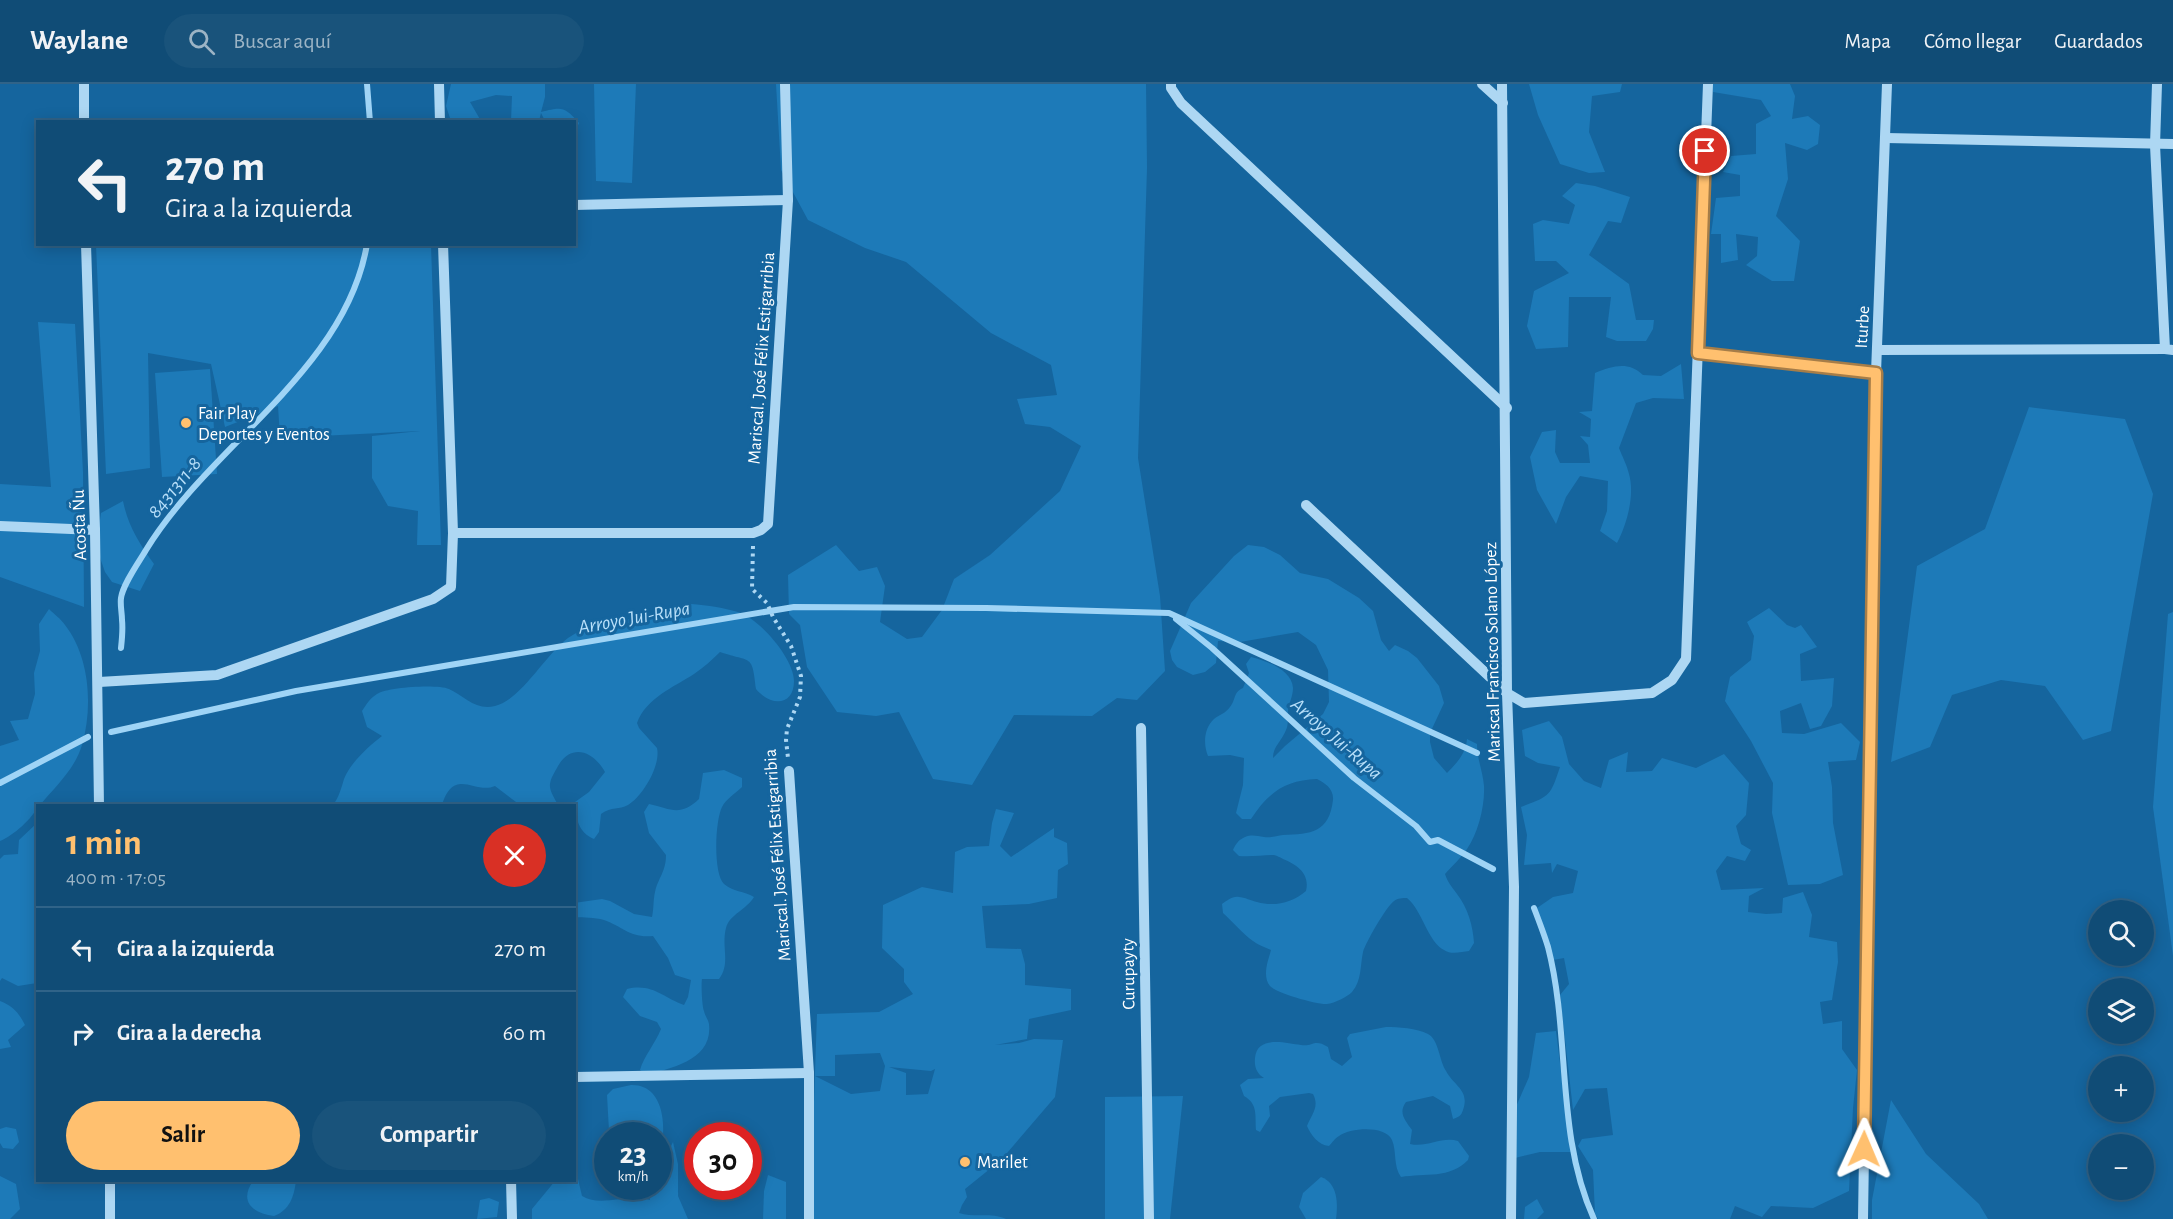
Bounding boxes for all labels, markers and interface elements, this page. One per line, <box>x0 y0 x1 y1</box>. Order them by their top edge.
search box <box>164 14 584 68</box>
icon: search <box>185 25 218 58</box>
text: Waylane <box>30 27 128 55</box>
text: Buscar aquí <box>233 30 331 52</box>
text: Mapa <box>1845 31 1891 52</box>
text: Cómo llegar <box>1924 31 2021 52</box>
text: Guardados <box>2054 31 2143 52</box>
pin <box>1679 125 1730 176</box>
icon: arrive <box>1688 134 1721 167</box>
icon: left <box>66 144 144 222</box>
text: 270 m <box>165 146 265 188</box>
text: Gira a la izquierda <box>165 195 353 222</box>
street label: Mariscal. José Félix Estigarribia <box>746 251 778 465</box>
street label: Iturbe <box>1853 305 1873 349</box>
place label: Fair Play Deportes y Eventos <box>198 405 330 444</box>
marker: Fair Play Deportes y Eventos <box>179 416 193 430</box>
water label: 8431311-8 <box>144 453 205 522</box>
street label: Acosta Ñu <box>67 489 90 561</box>
street label: Mariscal Francisco Solano López <box>1482 542 1504 762</box>
water label: Arroyo Jui-Rupa <box>576 598 692 638</box>
water label: Arroyo Jui-Rupa <box>1286 693 1386 783</box>
street label: Mariscal. José Félix Estigarribia <box>762 748 794 962</box>
button: close <box>483 824 546 887</box>
text: 1 min <box>66 825 142 861</box>
text: 400 m · 17:05 <box>66 868 166 888</box>
map controls <box>2088 900 2154 1200</box>
button: search <box>2088 900 2154 966</box>
icon: left <box>66 933 99 966</box>
text: Gira a la izquierda <box>117 938 275 960</box>
text: 270 m <box>494 938 546 960</box>
street label: Curupayty <box>1119 938 1139 1010</box>
button: layers <box>2088 978 2154 1044</box>
icon: right <box>66 1017 99 1050</box>
text: Gira a la derecha <box>117 1022 262 1044</box>
text: 60 m <box>503 1022 546 1044</box>
button: + <box>2088 1056 2154 1122</box>
button: Salir <box>66 1101 300 1170</box>
button: Compartir <box>312 1101 546 1170</box>
position arrow <box>1832 1117 1896 1181</box>
speed limit sign: 30 <box>684 1122 762 1200</box>
button: − <box>2088 1134 2154 1200</box>
text: 23 <box>619 1139 647 1169</box>
place label: Marilet <box>977 1154 1028 1172</box>
marker: Marilet <box>958 1155 972 1169</box>
text: km/h <box>618 1169 648 1184</box>

